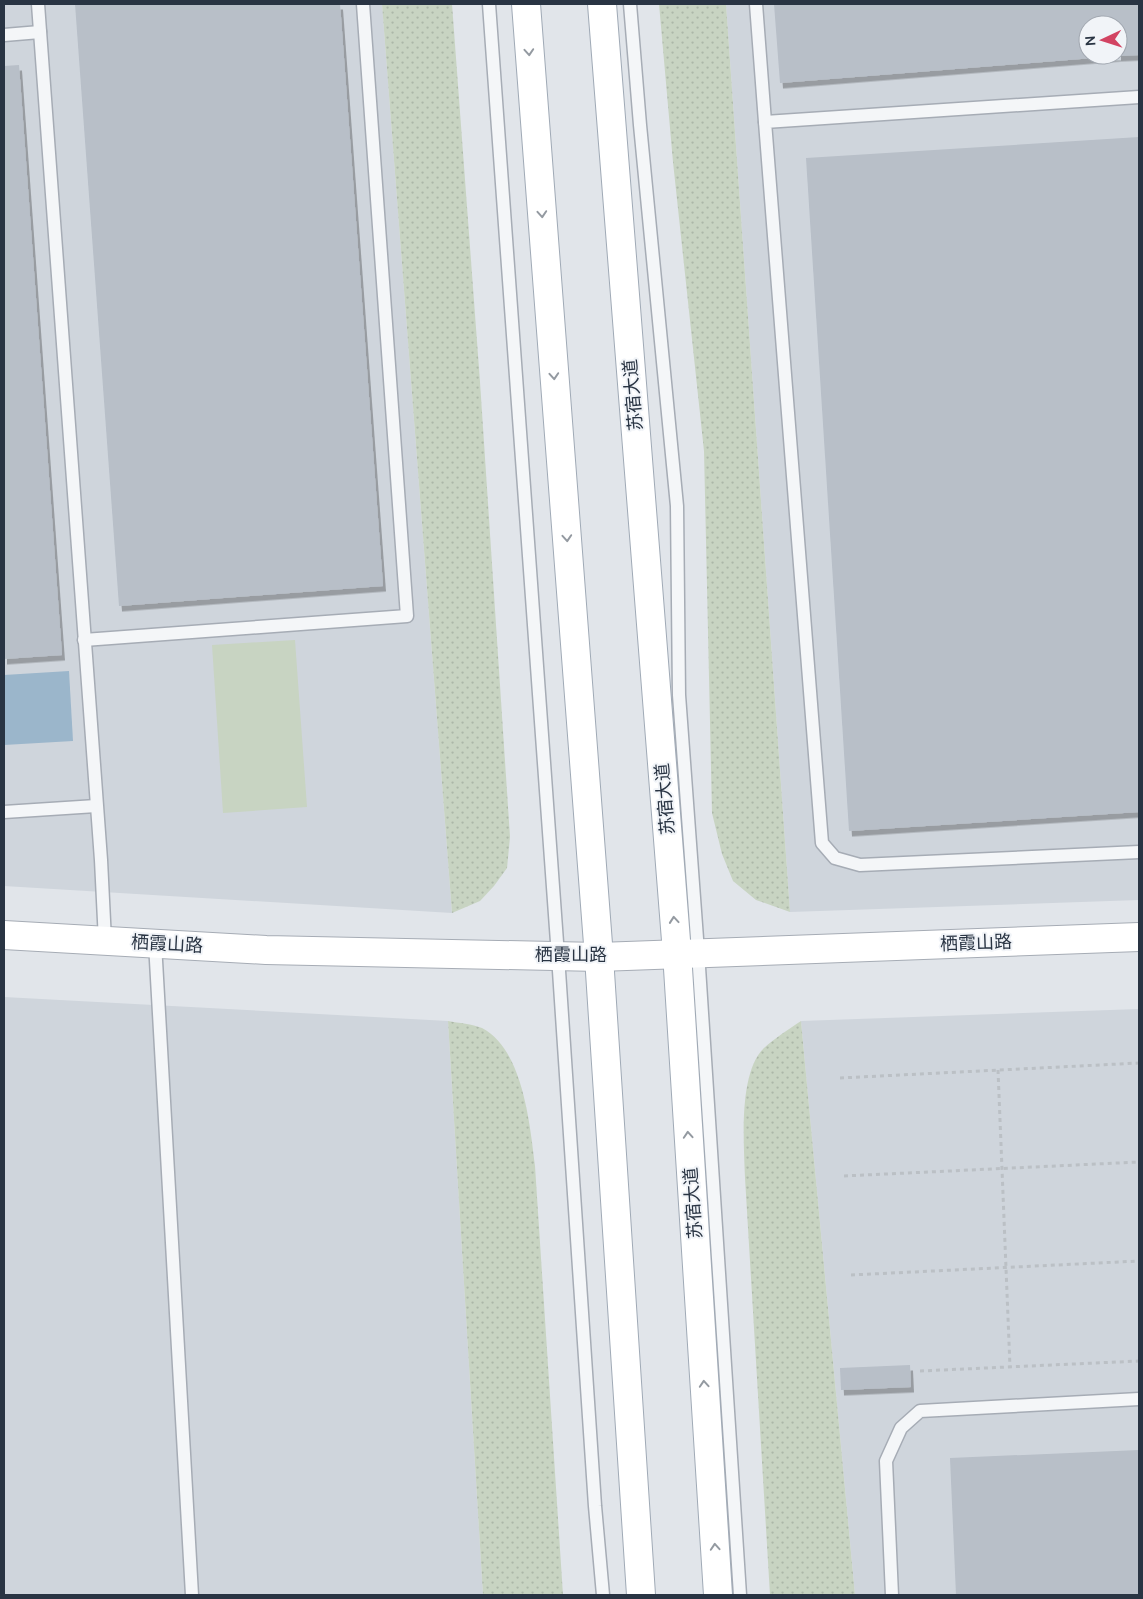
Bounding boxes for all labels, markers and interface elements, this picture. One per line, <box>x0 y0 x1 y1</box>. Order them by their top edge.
north arrow <box>1078 15 1128 65</box>
text: N <box>1082 35 1098 47</box>
one-way arrow <box>524 49 535 57</box>
one-way arrow <box>536 211 547 219</box>
street label: 苏宿大道 <box>619 358 645 432</box>
one-way arrow <box>549 373 560 381</box>
one-way arrow <box>561 535 572 543</box>
street label: 苏宿大道 <box>651 762 677 836</box>
one-way arrow <box>669 916 680 924</box>
street label: 栖霞山路 <box>131 931 204 955</box>
street label: 栖霞山路 <box>940 931 1012 953</box>
street label: 栖霞山路 <box>535 944 607 964</box>
one-way arrow <box>683 1131 694 1139</box>
street label: 苏宿大道 <box>680 1166 704 1240</box>
one-way arrow <box>699 1380 710 1388</box>
one-way arrow <box>709 1542 720 1550</box>

